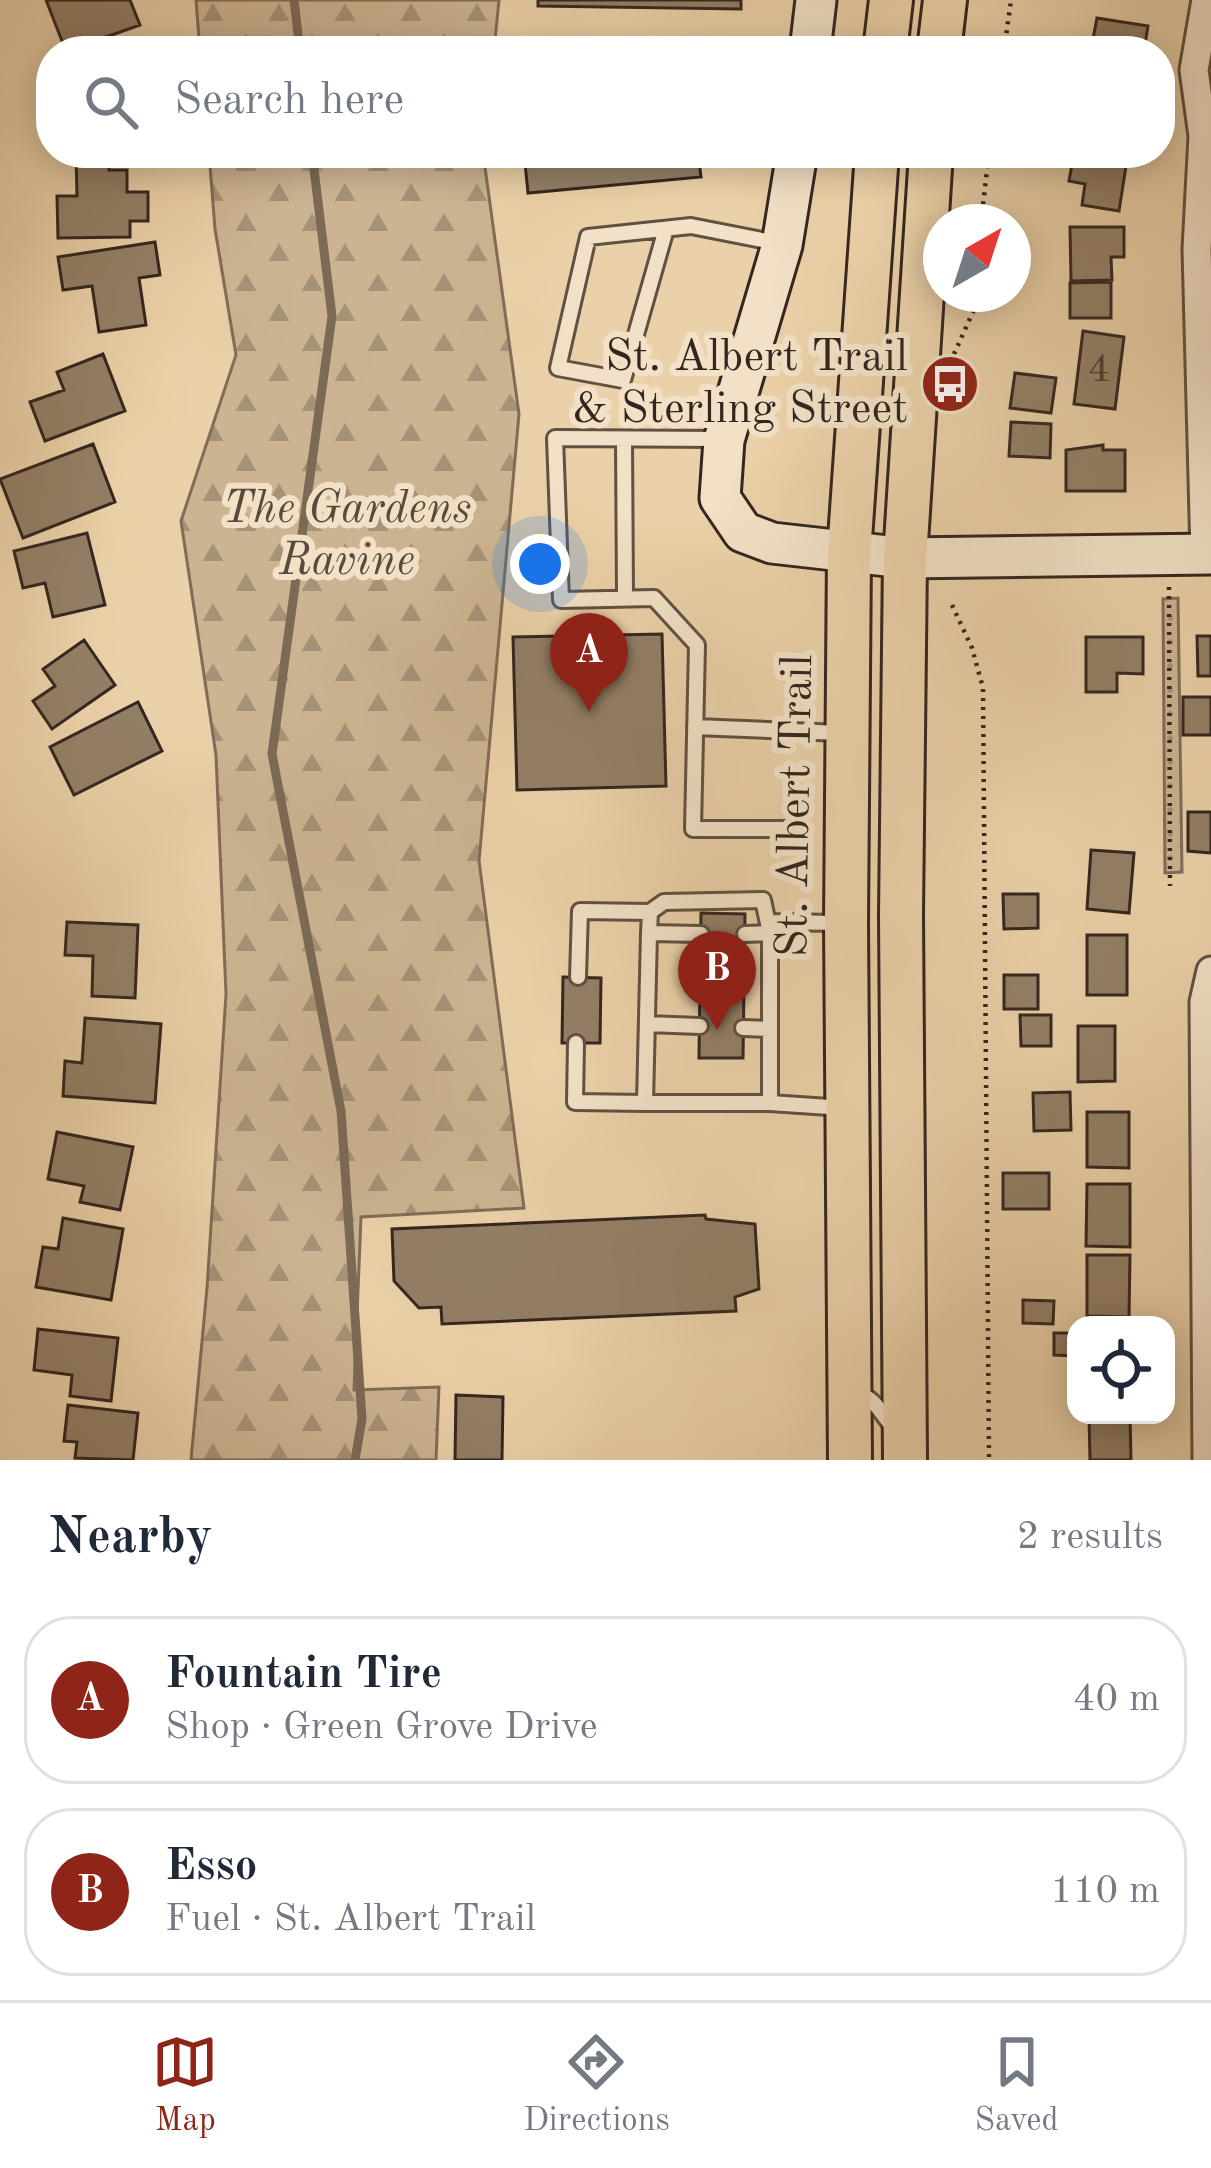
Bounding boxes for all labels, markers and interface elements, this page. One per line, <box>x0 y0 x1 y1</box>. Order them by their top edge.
search box <box>36 36 1175 168</box>
icon: search <box>78 69 144 135</box>
text: Search here <box>174 79 404 124</box>
north arrow <box>923 204 1031 312</box>
place label: St. Albert Trail & Sterling Street <box>572 336 908 433</box>
house number: 4 <box>1088 351 1110 390</box>
bus stop icon: St. Albert Trail & Sterling Street <box>919 353 981 415</box>
park label: The Gardens Ravine <box>223 487 471 585</box>
your location <box>510 534 570 594</box>
pin: A <box>550 613 628 712</box>
street label: St. Albert Trail <box>772 654 822 958</box>
pin: B <box>678 931 756 1030</box>
map controls <box>1067 1316 1175 1424</box>
button: locate <box>1067 1316 1175 1424</box>
text: Nearby <box>48 1513 213 1564</box>
text: 2 results <box>1017 1518 1163 1557</box>
text: Fountain Tire <box>165 1653 442 1698</box>
text: A <box>75 1680 105 1719</box>
text: 40 m <box>1073 1680 1160 1719</box>
text: Shop · Green Grove Drive <box>165 1708 598 1747</box>
text: Esso <box>165 1845 257 1890</box>
text: B <box>76 1872 104 1911</box>
text: 110 m <box>1050 1872 1160 1911</box>
text: Fuel · St. Albert Trail <box>165 1900 536 1939</box>
tab: Map <box>152 2029 218 2142</box>
tab: Directions <box>523 2029 670 2142</box>
tab: Saved <box>975 2029 1059 2142</box>

